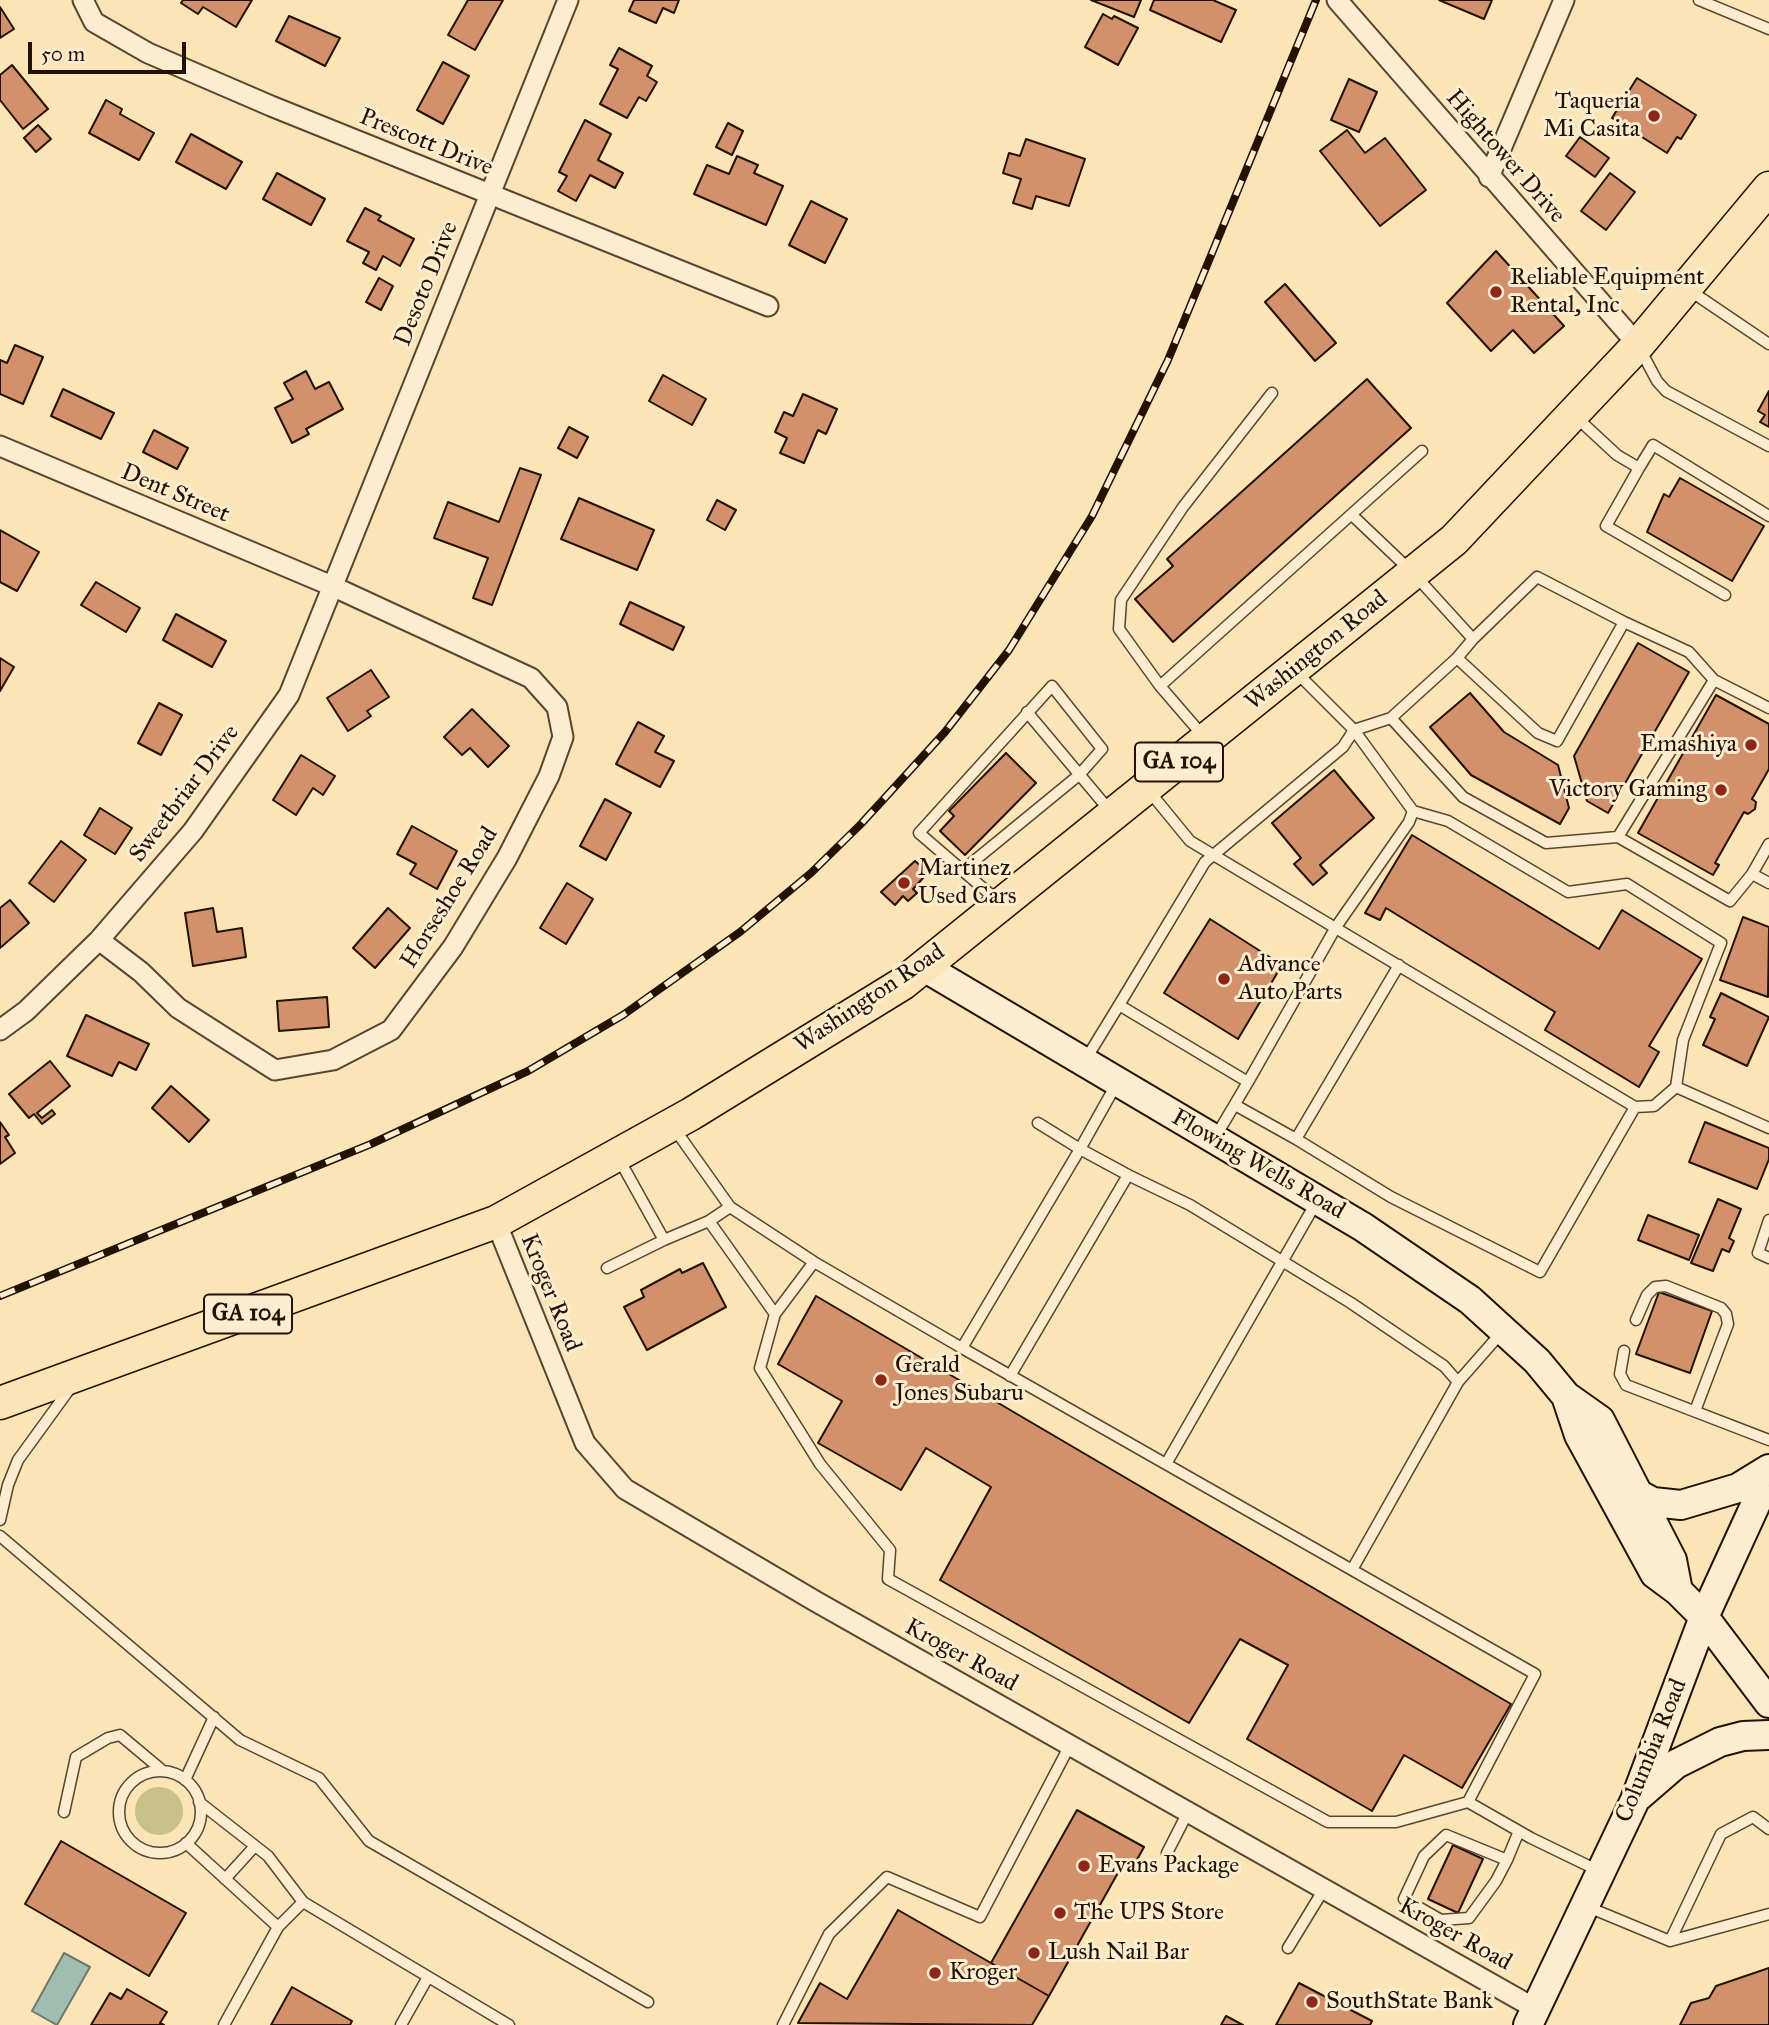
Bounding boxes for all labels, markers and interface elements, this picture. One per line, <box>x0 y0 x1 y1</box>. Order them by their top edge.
scale bar <box>32 28 189 72</box>
text: 50 m <box>41 41 85 67</box>
street label: Hightower Drive <box>1439 84 1571 230</box>
place label: Taqueria Mi Casita <box>1543 88 1640 144</box>
street label: Prescott Drive <box>355 103 497 183</box>
marker: Taqueria Mi Casita <box>1646 108 1662 124</box>
street label: Desoto Drive <box>389 218 465 350</box>
place label: Reliable Equipment Rental, Inc <box>1510 264 1705 320</box>
marker: Reliable Equipment Rental, Inc <box>1488 284 1504 300</box>
street label: Dent Street <box>116 458 234 530</box>
street label: Washington Road <box>1240 585 1394 717</box>
street label: Sweetbriar Drive <box>124 720 246 868</box>
place label: Emashiya <box>1640 731 1737 759</box>
marker: Emashiya <box>1743 737 1759 753</box>
road number: GA 104 <box>1135 742 1223 782</box>
place label: Victory Gaming <box>1549 776 1707 804</box>
marker: Victory Gaming <box>1713 782 1729 798</box>
street label: Horseshoe Road <box>395 822 505 974</box>
place label: Martinez Used Cars <box>918 855 1017 911</box>
marker: Martinez Used Cars <box>896 875 912 891</box>
street label: Washington Road <box>790 938 950 1060</box>
place label: Advance Auto Parts <box>1238 951 1342 1007</box>
marker: Advance Auto Parts <box>1216 971 1232 987</box>
street label: Flowing Wells Road <box>1166 1104 1350 1226</box>
street label: Kroger Road <box>513 1230 587 1356</box>
road number: GA 104 <box>204 1294 292 1334</box>
place label: Gerald Jones Subaru <box>895 1352 1024 1408</box>
marker: Gerald Jones Subaru <box>873 1372 889 1388</box>
street label: Kroger Road <box>899 1613 1023 1699</box>
street label: Columbia Road <box>1610 1675 1694 1827</box>
place label: Evans Package <box>1098 1852 1239 1880</box>
marker: Evans Package <box>1076 1858 1092 1874</box>
street label: Kroger Road <box>1393 1892 1517 1978</box>
place label: The UPS Store <box>1074 1899 1224 1927</box>
marker: The UPS Store <box>1052 1905 1068 1921</box>
place label: Lush Nail Bar <box>1048 1939 1189 1967</box>
marker: Lush Nail Bar <box>1026 1945 1042 1961</box>
place label: Kroger <box>949 1959 1017 1987</box>
marker: Kroger <box>927 1965 943 1981</box>
place label: SouthState Bank <box>1326 1988 1493 2016</box>
marker: SouthState Bank <box>1304 1994 1320 2010</box>

